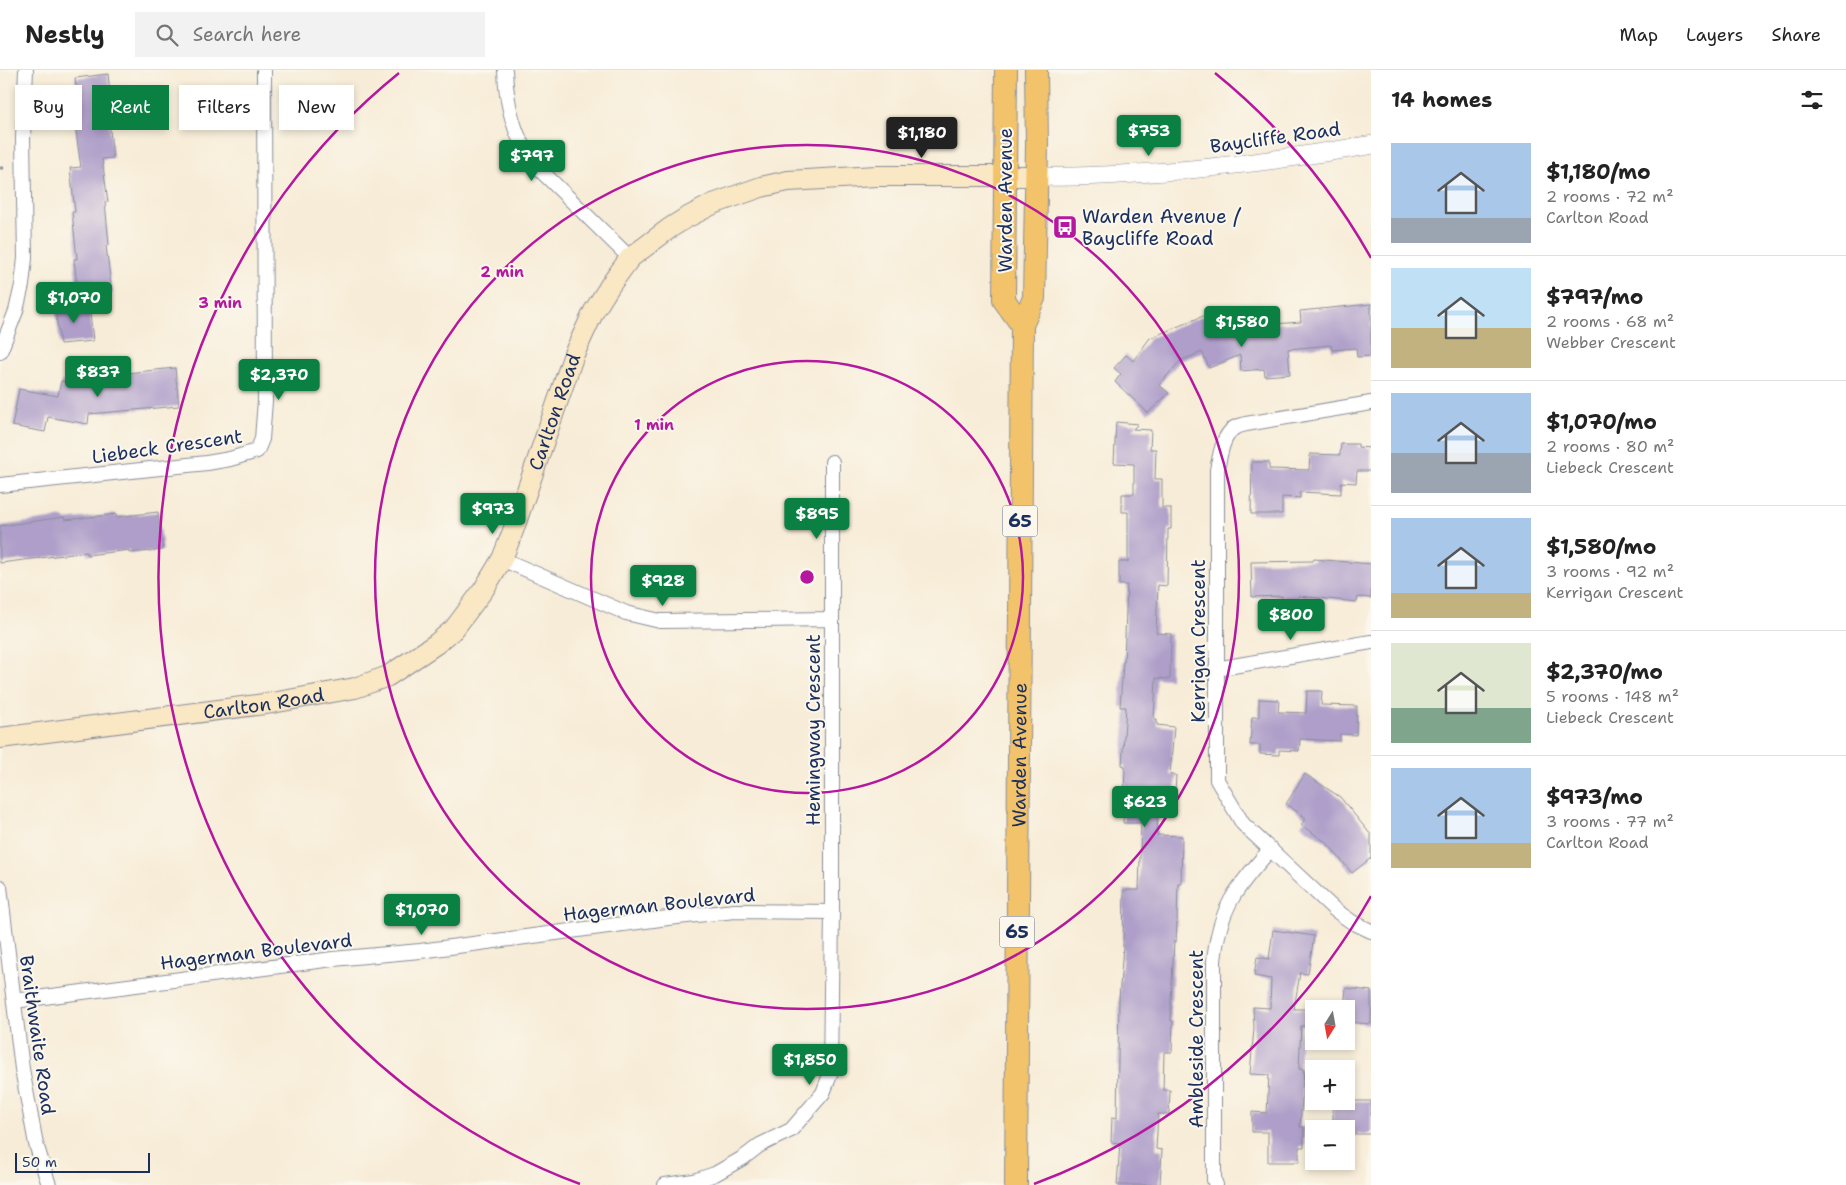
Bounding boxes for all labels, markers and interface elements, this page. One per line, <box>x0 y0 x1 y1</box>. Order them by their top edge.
search box <box>135 12 485 57</box>
text: Nestly <box>25 19 105 51</box>
icon: search <box>153 21 181 49</box>
text: Search here <box>193 22 301 47</box>
text: Map <box>1620 23 1658 47</box>
text: Layers <box>1686 23 1743 47</box>
text: Share <box>1771 23 1821 47</box>
chip: Buy <box>15 85 82 130</box>
chip: Rent <box>92 85 169 130</box>
chip: Filters <box>179 85 269 130</box>
chip: New <box>279 85 354 130</box>
text: 14 homes <box>1391 86 1492 114</box>
icon: filters <box>1798 86 1826 114</box>
pin: $753 <box>1119 114 1179 157</box>
pin: $1,180 <box>881 116 963 159</box>
street label: Baycliffe Road <box>1208 116 1342 159</box>
text: $753 <box>1128 120 1170 141</box>
text: $1,180 <box>897 122 947 143</box>
street label: Warden Avenue <box>993 128 1018 272</box>
pin: $797 <box>502 140 562 182</box>
text: $797 <box>510 145 554 166</box>
text: $1,180/mo <box>1546 158 1651 186</box>
icon: home <box>1431 163 1491 223</box>
text: 2 rooms · 72 m² <box>1546 186 1674 207</box>
place label: Warden Avenue / Baycliffe Road <box>1082 204 1242 251</box>
text: Carlton Road <box>1546 207 1649 228</box>
bus stop icon: Warden Avenue / Baycliffe Road <box>1052 214 1078 240</box>
text: 2 min <box>480 262 524 282</box>
pin: $1,070 <box>33 282 115 324</box>
text: $797/mo <box>1546 283 1643 311</box>
text: $1,070 <box>47 287 101 308</box>
icon: home <box>1431 288 1491 348</box>
text: 3 min <box>198 293 242 313</box>
pin: $1,580 <box>1201 306 1283 348</box>
text: $1,580 <box>1215 311 1269 332</box>
text: 2 rooms · 68 m² <box>1546 311 1674 332</box>
text: Webber Crescent <box>1546 332 1676 353</box>
street label: Carlton Road <box>523 350 586 474</box>
pin: $837 <box>68 356 128 398</box>
pin: $2,370 <box>238 358 320 401</box>
text: $837 <box>76 361 120 382</box>
text: $2,370 <box>250 364 308 385</box>
text: $1,070/mo <box>1546 408 1657 436</box>
icon: home <box>1431 413 1491 473</box>
text: 1 min <box>634 415 674 435</box>
street label: Liebeck Crescent <box>90 424 244 469</box>
text: 2 rooms · 80 m² <box>1546 436 1674 457</box>
text: Liebeck Crescent <box>1546 457 1674 478</box>
pin: $973 <box>463 492 523 535</box>
text: $973 <box>471 498 515 519</box>
pin: $895 <box>787 498 847 540</box>
text: $895 <box>795 503 839 524</box>
road number: 65 <box>1002 506 1038 536</box>
text: $1,580/mo <box>1546 533 1656 561</box>
icon: home <box>1431 538 1491 598</box>
street label: Kerrigan Crescent <box>1186 559 1211 723</box>
text: 3 rooms · 92 m² <box>1546 561 1674 582</box>
pin: $928 <box>633 564 693 607</box>
centre of rings <box>798 568 816 586</box>
text: $928 <box>641 570 685 591</box>
text: Kerrigan Crescent <box>1546 582 1684 603</box>
pin: $800 <box>1261 598 1321 641</box>
text: $800 <box>1269 604 1313 625</box>
street label: Hemingway Crescent <box>801 634 826 826</box>
text: $2,370/mo <box>1546 658 1663 686</box>
icon: home <box>1431 663 1491 723</box>
street label: Carlton Road <box>202 682 326 725</box>
street label: Warden Avenue <box>1006 682 1033 828</box>
text: 5 rooms · 148 m² <box>1546 686 1679 707</box>
text: Liebeck Crescent <box>1546 707 1674 728</box>
text: $973/mo <box>1546 783 1643 811</box>
pin: $623 <box>1115 786 1175 828</box>
icon: home <box>1431 788 1491 848</box>
text: $623 <box>1123 791 1167 812</box>
text: 3 rooms · 77 m² <box>1546 811 1674 832</box>
text: Carlton Road <box>1546 832 1649 853</box>
street label: Hagerman Boulevard <box>562 882 756 927</box>
pin: $1,070 <box>381 894 463 936</box>
text: $1,070 <box>395 899 449 920</box>
road number: 65 <box>1000 916 1034 948</box>
street label: Hagerman Boulevard <box>159 927 353 976</box>
street label: Ambleside Crescent <box>1184 950 1209 1128</box>
street label: Braithwaite Road <box>14 954 61 1117</box>
north arrow <box>1305 1000 1355 1050</box>
map controls <box>1305 1000 1355 1170</box>
pin: $1,850 <box>769 1044 851 1086</box>
text: $1,850 <box>783 1049 837 1070</box>
button: + <box>1305 1060 1355 1110</box>
button: − <box>1305 1120 1355 1170</box>
scale bar <box>15 1150 150 1173</box>
text: 50 m <box>22 1153 57 1171</box>

